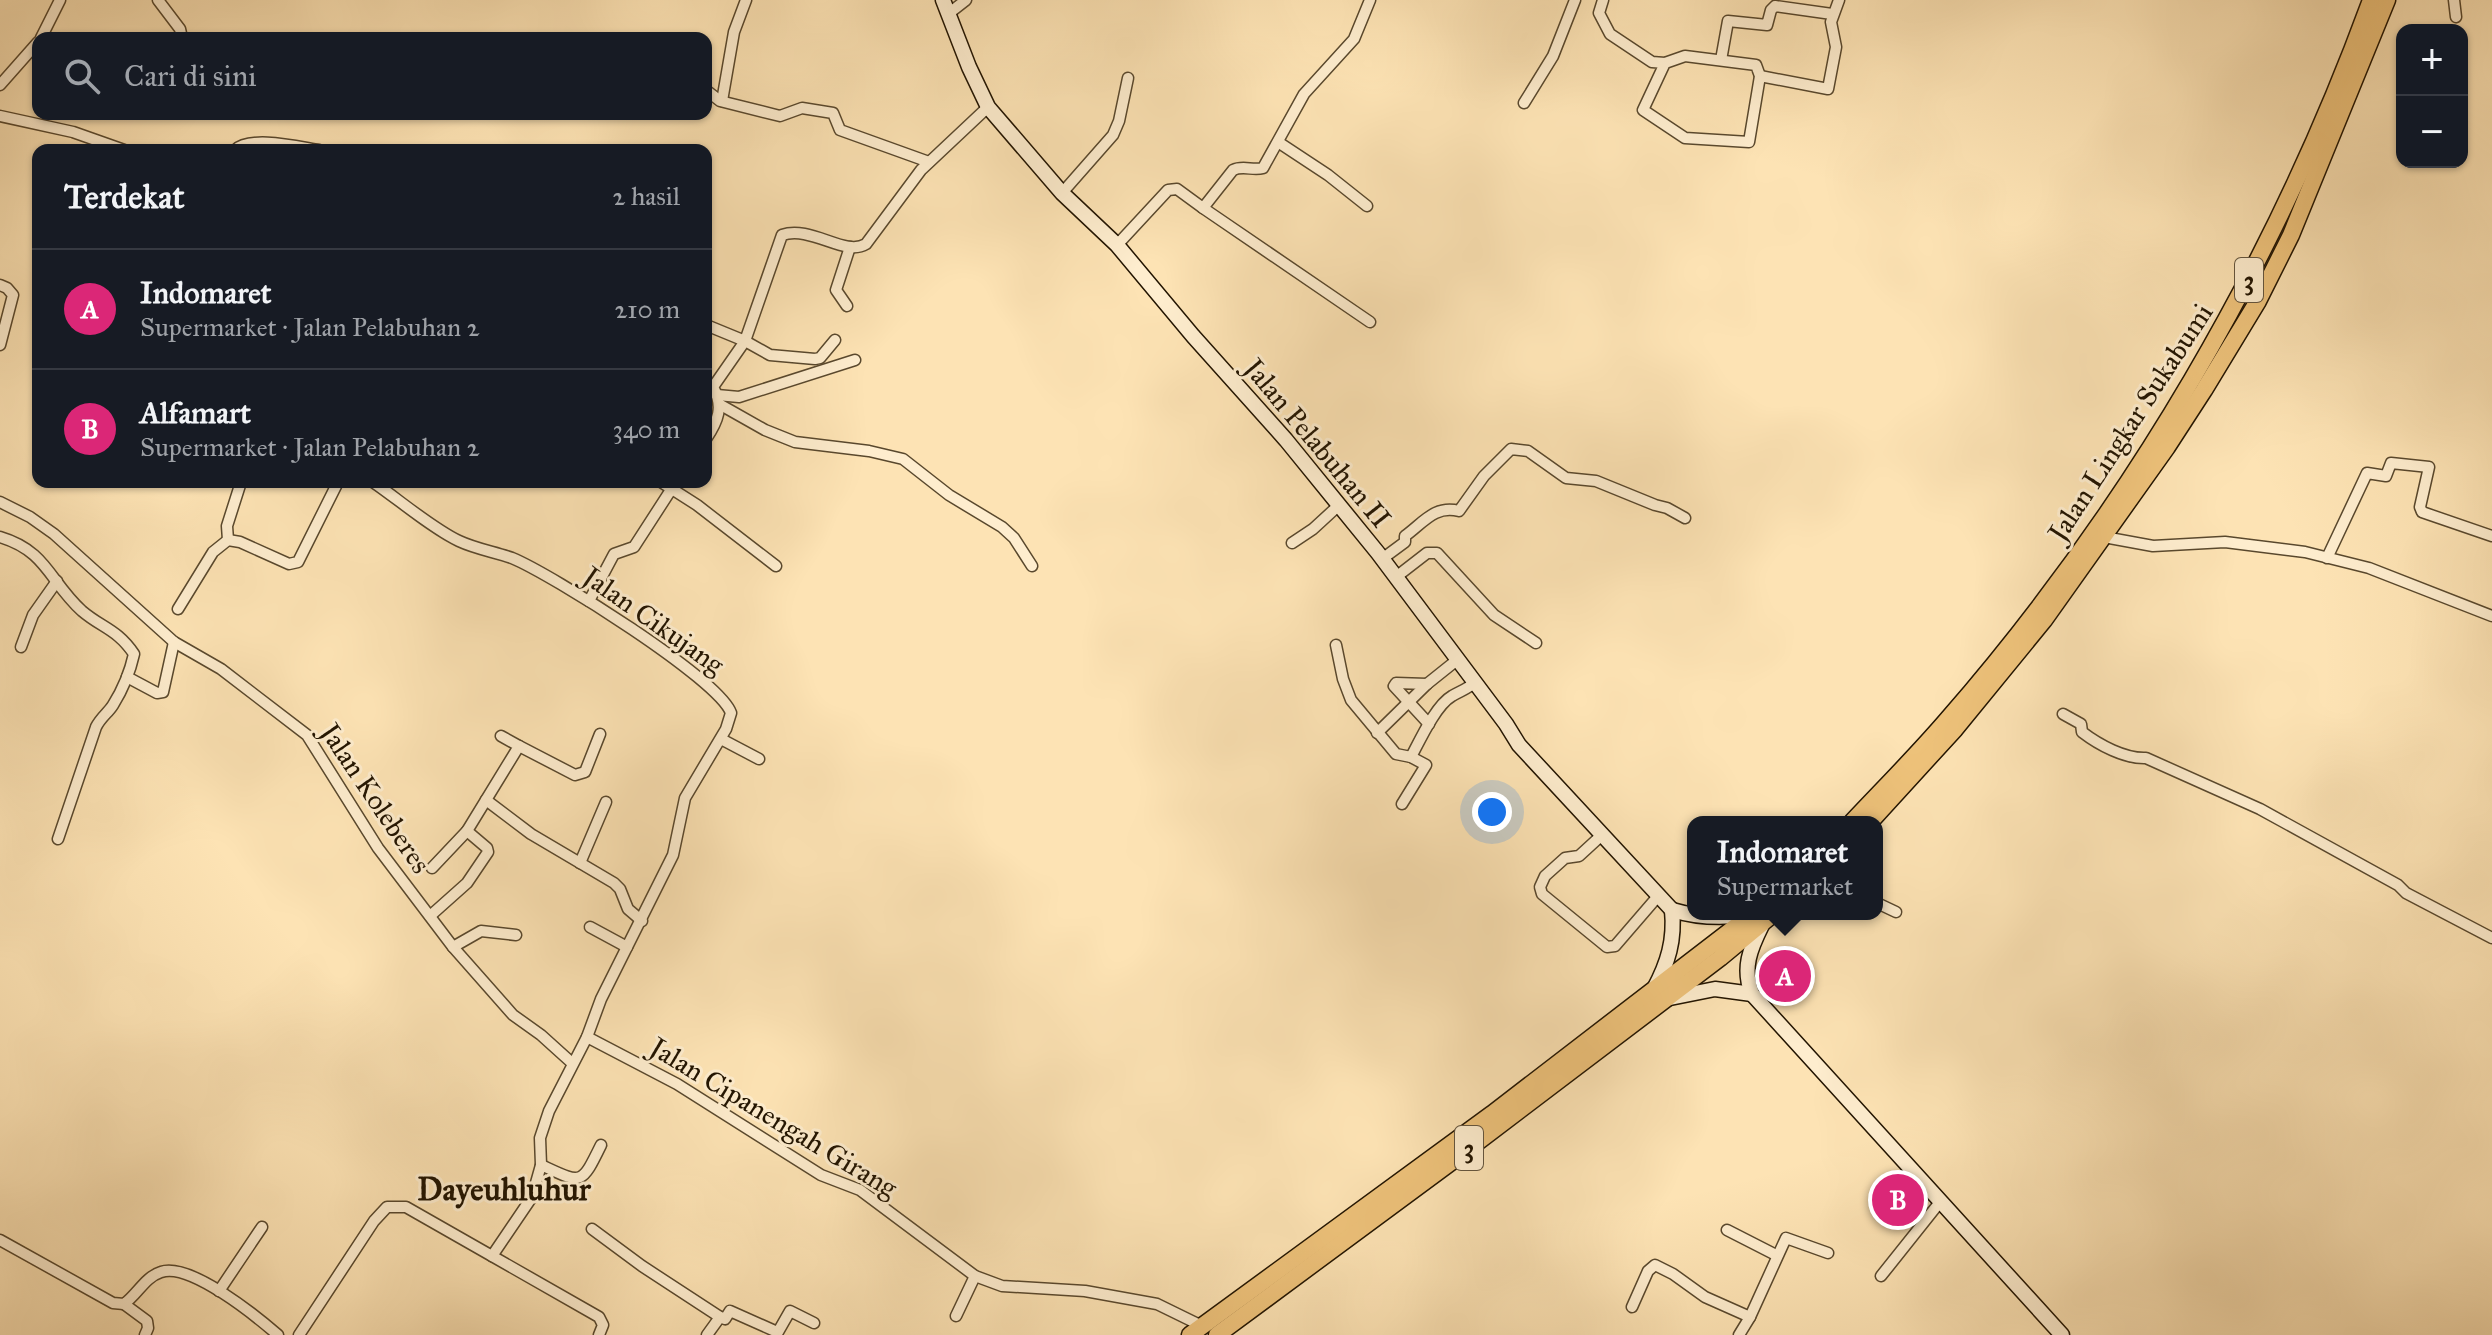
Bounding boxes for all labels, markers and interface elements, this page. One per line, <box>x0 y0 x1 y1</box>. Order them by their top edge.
map controls <box>2396 24 2468 168</box>
button: + <box>2396 24 2468 96</box>
search box <box>32 32 712 120</box>
icon: search <box>60 54 104 98</box>
text: Cari di sini <box>124 58 257 94</box>
button: − <box>2396 96 2468 168</box>
text: Terdekat <box>64 176 185 217</box>
text: 2 hasil <box>612 180 680 212</box>
road number: 3 <box>2235 258 2263 302</box>
text: Indomaret <box>140 275 271 311</box>
text: A <box>81 293 99 325</box>
text: 210 m <box>614 293 680 325</box>
street label: Jalan Lingkar Sukabumi <box>2039 297 2221 550</box>
text: Supermarket · Jalan Pelabuhan 2 <box>140 311 479 343</box>
street label: Jalan Pelabuhan II <box>1235 349 1399 535</box>
text: Alfamart <box>140 395 251 431</box>
text: B <box>81 413 99 445</box>
text: 340 m <box>613 413 680 445</box>
text: Supermarket · Jalan Pelabuhan 2 <box>140 431 479 463</box>
street label: Jalan Cikujang <box>574 557 732 682</box>
street label: Jalan Koleberes <box>311 714 439 880</box>
your location <box>1472 792 1512 832</box>
popup <box>1687 816 1883 920</box>
text: Indomaret <box>1717 834 1848 870</box>
text: Supermarket <box>1717 870 1853 902</box>
pin: A <box>1759 946 1811 1006</box>
street label: Jalan Cipanengah Girang <box>641 1028 905 1206</box>
road number: 3 <box>1455 1126 1483 1170</box>
district label: Dayeuhluhur <box>417 1170 592 1209</box>
pin: B <box>1872 1170 1924 1230</box>

